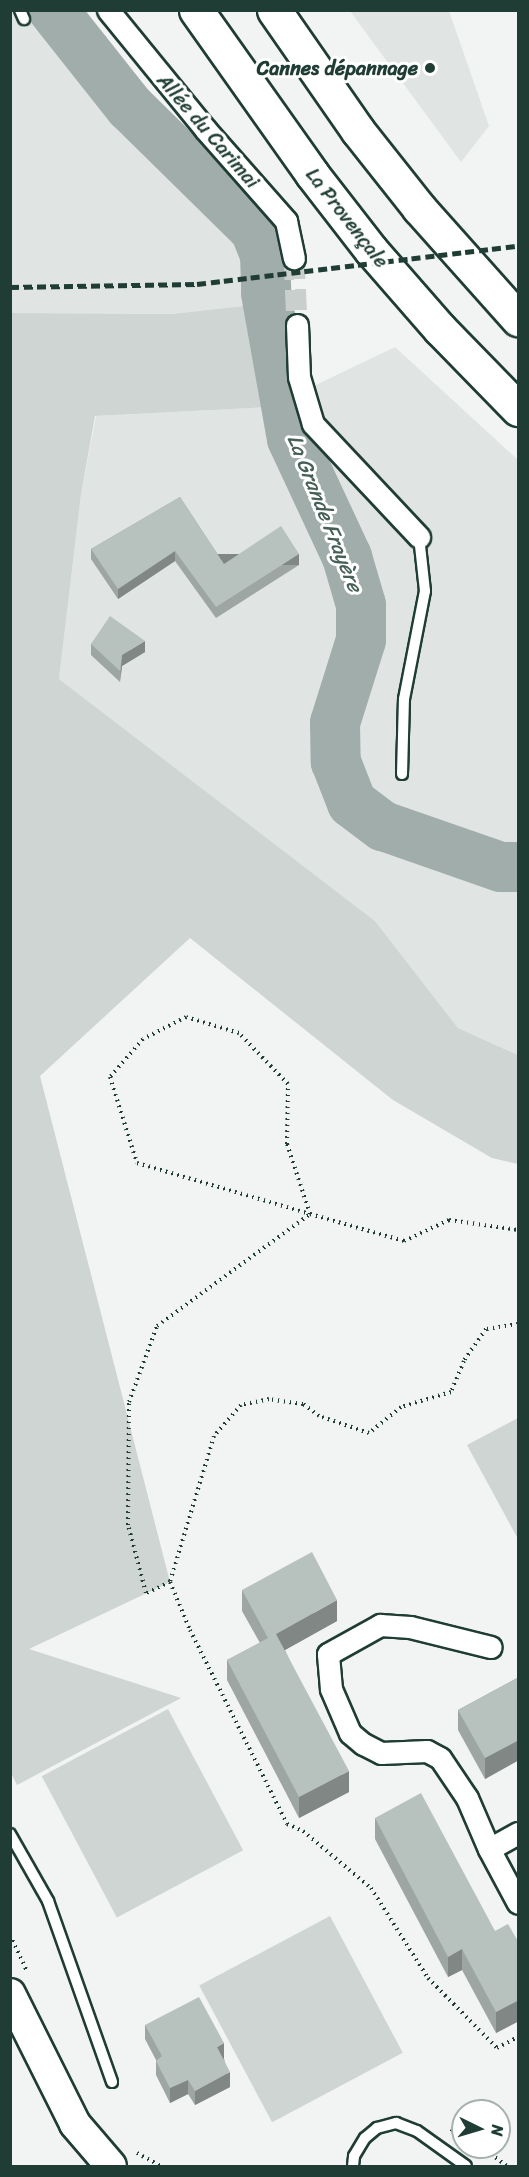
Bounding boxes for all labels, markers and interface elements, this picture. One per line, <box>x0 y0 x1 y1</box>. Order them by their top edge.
place label: Cannes dépannage <box>257 56 418 80</box>
marker: Cannes dépannage <box>423 61 437 75</box>
street label: Allée du Carimai <box>152 69 264 193</box>
street label: La Provençale <box>300 163 394 273</box>
water label: La Grande Frayère <box>282 430 368 596</box>
north arrow <box>451 2099 511 2159</box>
text: N <box>483 2124 512 2137</box>

